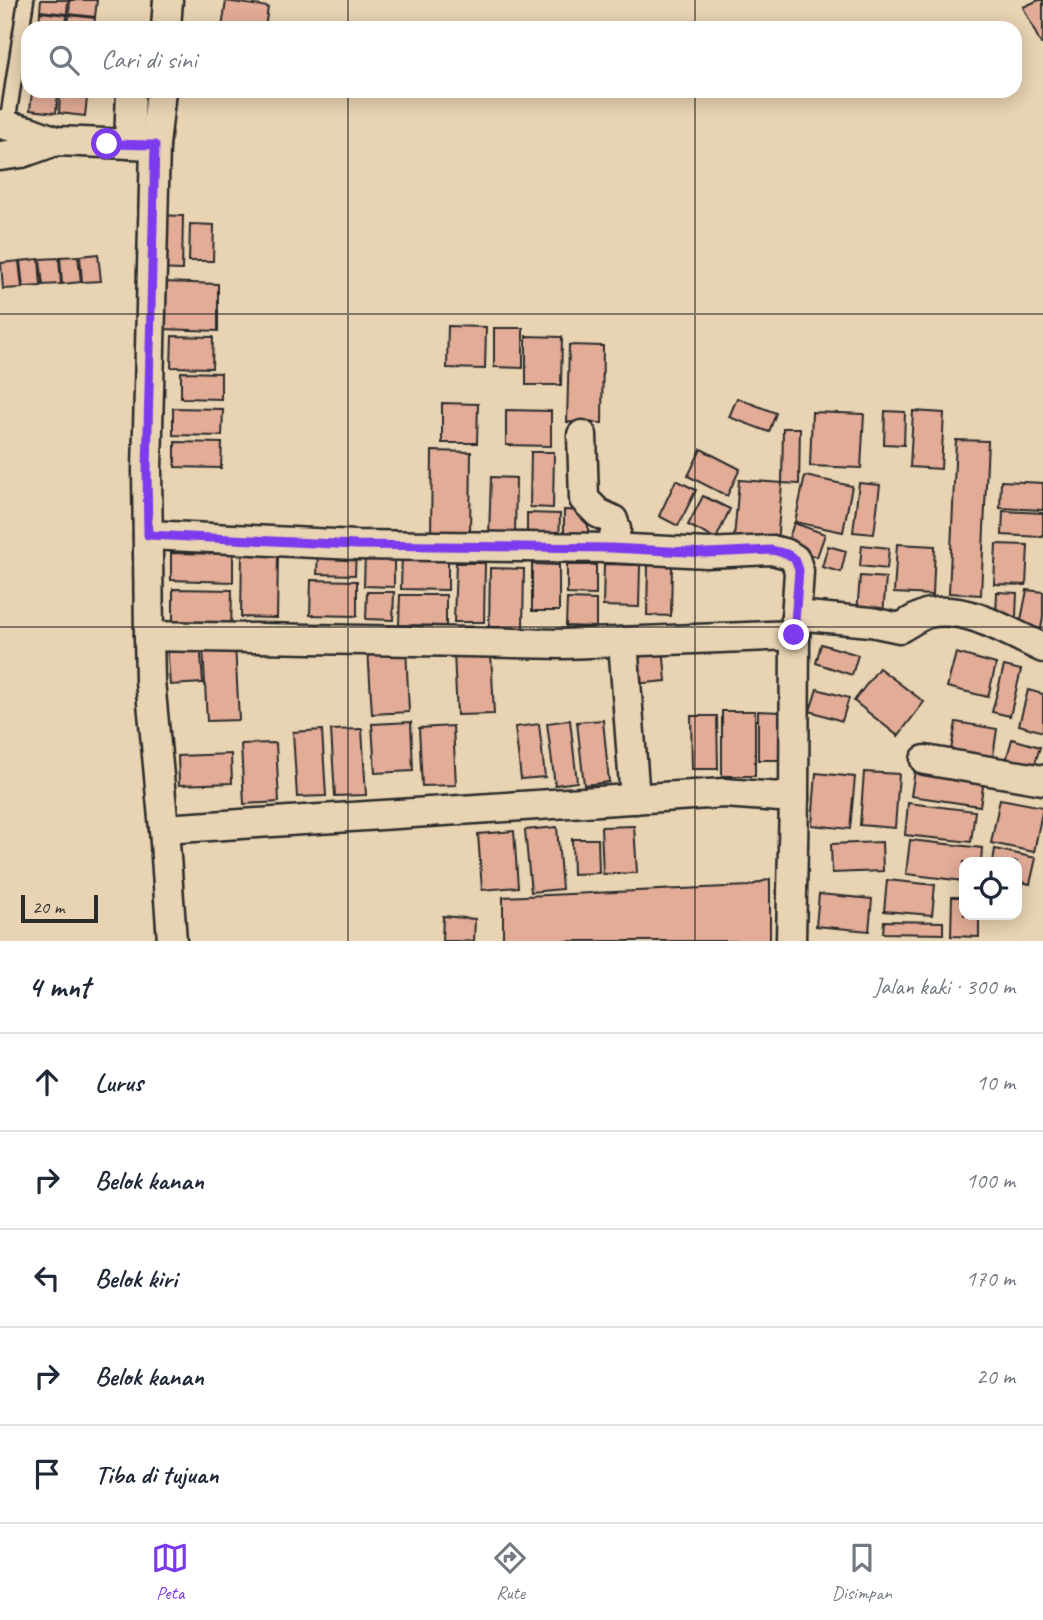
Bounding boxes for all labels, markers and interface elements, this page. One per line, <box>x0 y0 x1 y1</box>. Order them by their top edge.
search box <box>21 21 1022 98</box>
icon: search <box>45 41 83 79</box>
text: Cari di sini <box>101 43 197 76</box>
route start <box>91 128 122 159</box>
route end <box>778 619 809 650</box>
map controls <box>959 857 1022 920</box>
button: locate <box>959 857 1022 920</box>
scale bar <box>21 892 98 924</box>
text: 20 m <box>32 895 64 919</box>
text: 4 mnt <box>28 968 90 1006</box>
text: Jalan kaki · 300 m <box>873 972 1015 1001</box>
icon: ahead <box>28 1063 66 1101</box>
text: Lurus <box>95 1066 143 1099</box>
text: 10 m <box>976 1068 1015 1097</box>
icon: right <box>28 1161 66 1199</box>
text: Belok kanan <box>95 1164 204 1197</box>
text: 100 m <box>966 1166 1015 1195</box>
icon: left <box>28 1259 66 1297</box>
text: Belok kiri <box>95 1262 177 1295</box>
text: 170 m <box>966 1264 1015 1293</box>
icon: right <box>28 1357 66 1395</box>
text: Belok kanan <box>95 1360 204 1393</box>
text: 20 m <box>976 1362 1015 1391</box>
icon: arrive <box>28 1455 66 1493</box>
text: Tiba di tujuan <box>95 1458 219 1491</box>
tab: Peta <box>151 1539 189 1605</box>
tab: Rute <box>491 1539 529 1605</box>
tab: Disimpan <box>832 1539 892 1605</box>

